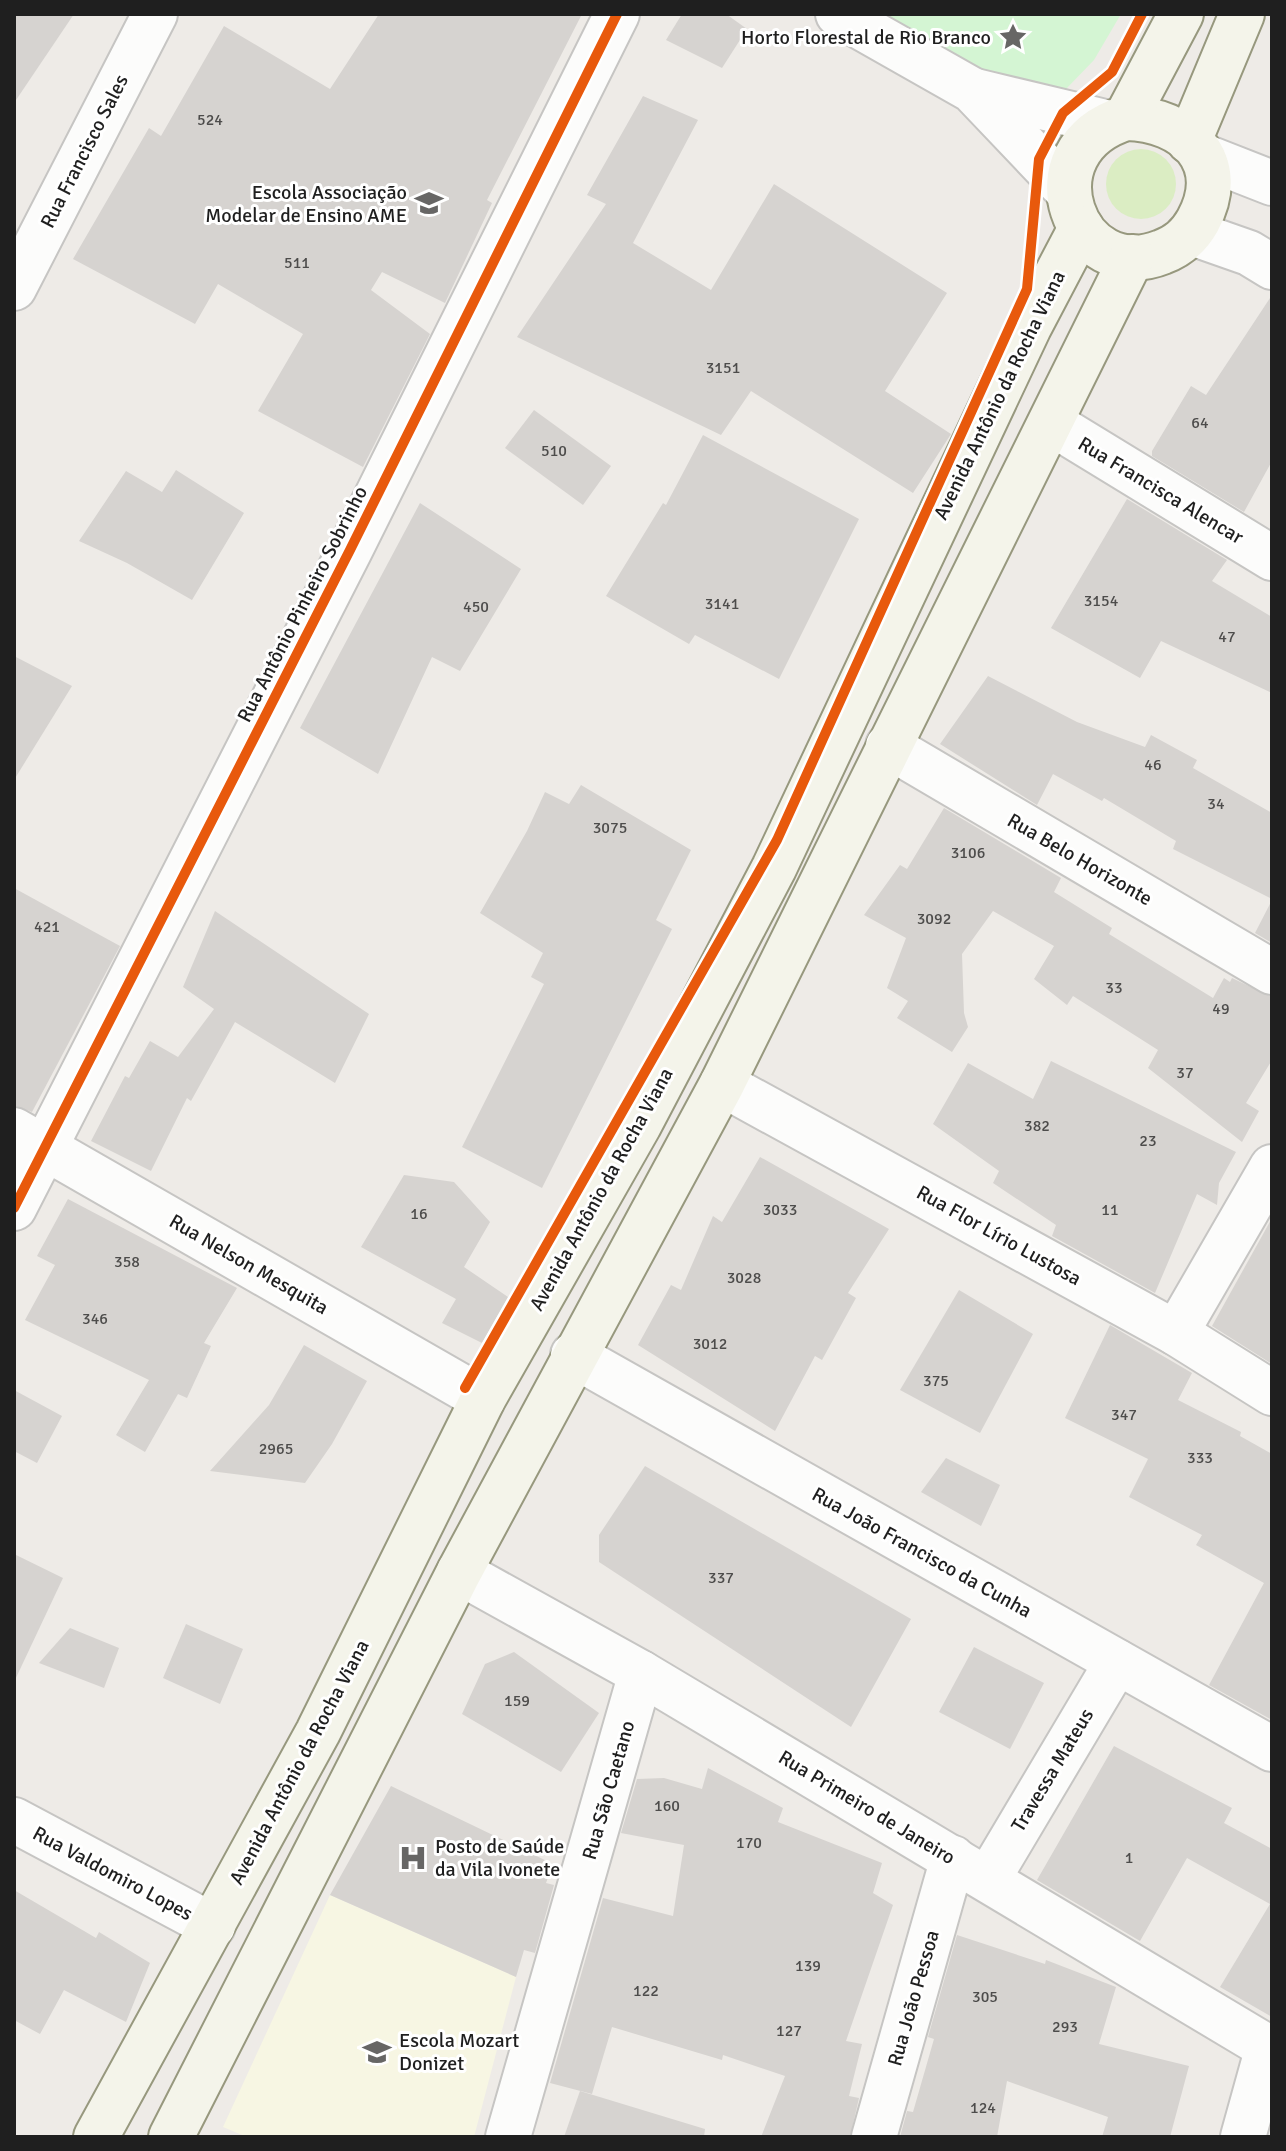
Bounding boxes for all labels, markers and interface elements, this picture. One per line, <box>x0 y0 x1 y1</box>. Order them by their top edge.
place icon: Horto Florestal de Rio Branco <box>998 22 1028 52</box>
place label: Horto Florestal de Rio Branco <box>741 25 991 50</box>
street label: Rua Francisco Sales <box>35 70 134 232</box>
house number: 524 <box>197 110 223 130</box>
place label: Escola Associação Modelar de Ensino AME <box>205 180 407 228</box>
school or university icon: Escola Associação Modelar de Ensino AME <box>414 188 444 218</box>
house number: 511 <box>284 253 310 273</box>
street label: Avenida Antônio da Rocha Viana <box>928 267 1071 524</box>
house number: 3151 <box>706 358 740 378</box>
house number: 64 <box>1191 413 1209 433</box>
street label: Rua Francisca Alencar <box>1073 431 1249 550</box>
house number: 510 <box>541 441 567 461</box>
street label: Rua Antônio Pinheiro Sobrinho <box>232 482 373 726</box>
house number: 3154 <box>1084 591 1119 611</box>
house number: 3141 <box>705 594 739 614</box>
house number: 450 <box>463 597 489 617</box>
house number: 47 <box>1218 627 1236 647</box>
house number: 46 <box>1144 755 1162 775</box>
house number: 34 <box>1207 794 1225 814</box>
street label: Rua Belo Horizonte <box>1003 808 1157 911</box>
house number: 3075 <box>593 818 627 838</box>
house number: 3106 <box>951 843 985 863</box>
house number: 3092 <box>917 909 951 929</box>
house number: 421 <box>34 917 60 937</box>
house number: 33 <box>1105 978 1123 998</box>
house number: 49 <box>1212 999 1230 1019</box>
street label: Avenida Antônio da Rocha Viana <box>524 1063 679 1315</box>
house number: 37 <box>1176 1063 1194 1083</box>
house number: 382 <box>1024 1116 1050 1136</box>
house number: 23 <box>1139 1131 1157 1151</box>
street label: Rua Flor Lírio Lustosa <box>912 1180 1085 1291</box>
house number: 3033 <box>763 1200 797 1220</box>
house number: 11 <box>1101 1200 1119 1220</box>
house number: 16 <box>410 1204 428 1224</box>
street label: Rua Nelson Mesquita <box>165 1209 333 1320</box>
house number: 358 <box>114 1252 140 1272</box>
house number: 3028 <box>727 1268 761 1288</box>
house number: 346 <box>82 1309 108 1329</box>
house number: 3012 <box>693 1334 727 1354</box>
house number: 375 <box>923 1371 949 1391</box>
house number: 347 <box>1111 1405 1137 1425</box>
house number: 2965 <box>259 1439 293 1459</box>
house number: 333 <box>1187 1448 1213 1468</box>
street label: Rua João Francisco da Cunha <box>807 1482 1036 1623</box>
house number: 337 <box>708 1568 734 1588</box>
street label: Avenida Antônio da Rocha Viana <box>224 1635 375 1889</box>
house number: 159 <box>504 1691 530 1711</box>
street label: Travessa Mateus <box>1006 1704 1099 1836</box>
street label: Rua São Caetano <box>577 1718 640 1863</box>
street label: Rua Primeiro de Janeiro <box>774 1745 960 1870</box>
house number: 160 <box>654 1796 680 1816</box>
street label: Rua Valdomiro Lopes <box>29 1821 197 1926</box>
house number: 170 <box>736 1833 762 1853</box>
place label: Posto de Saúde da Vila Ivonete <box>435 1834 564 1882</box>
hospital icon: Posto de Saúde da Vila Ivonete <box>398 1843 428 1873</box>
house number: 1 <box>1125 1848 1133 1868</box>
street label: Rua João Pessoa <box>882 1927 945 2069</box>
house number: 139 <box>795 1956 821 1976</box>
house number: 122 <box>633 1981 659 2001</box>
house number: 305 <box>972 1987 998 2007</box>
house number: 293 <box>1052 2017 1078 2037</box>
house number: 127 <box>776 2021 802 2041</box>
place label: Escola Mozart Donizet <box>399 2028 519 2076</box>
school or university icon: Escola Mozart Donizet <box>362 2037 392 2067</box>
house number: 124 <box>970 2098 996 2118</box>

